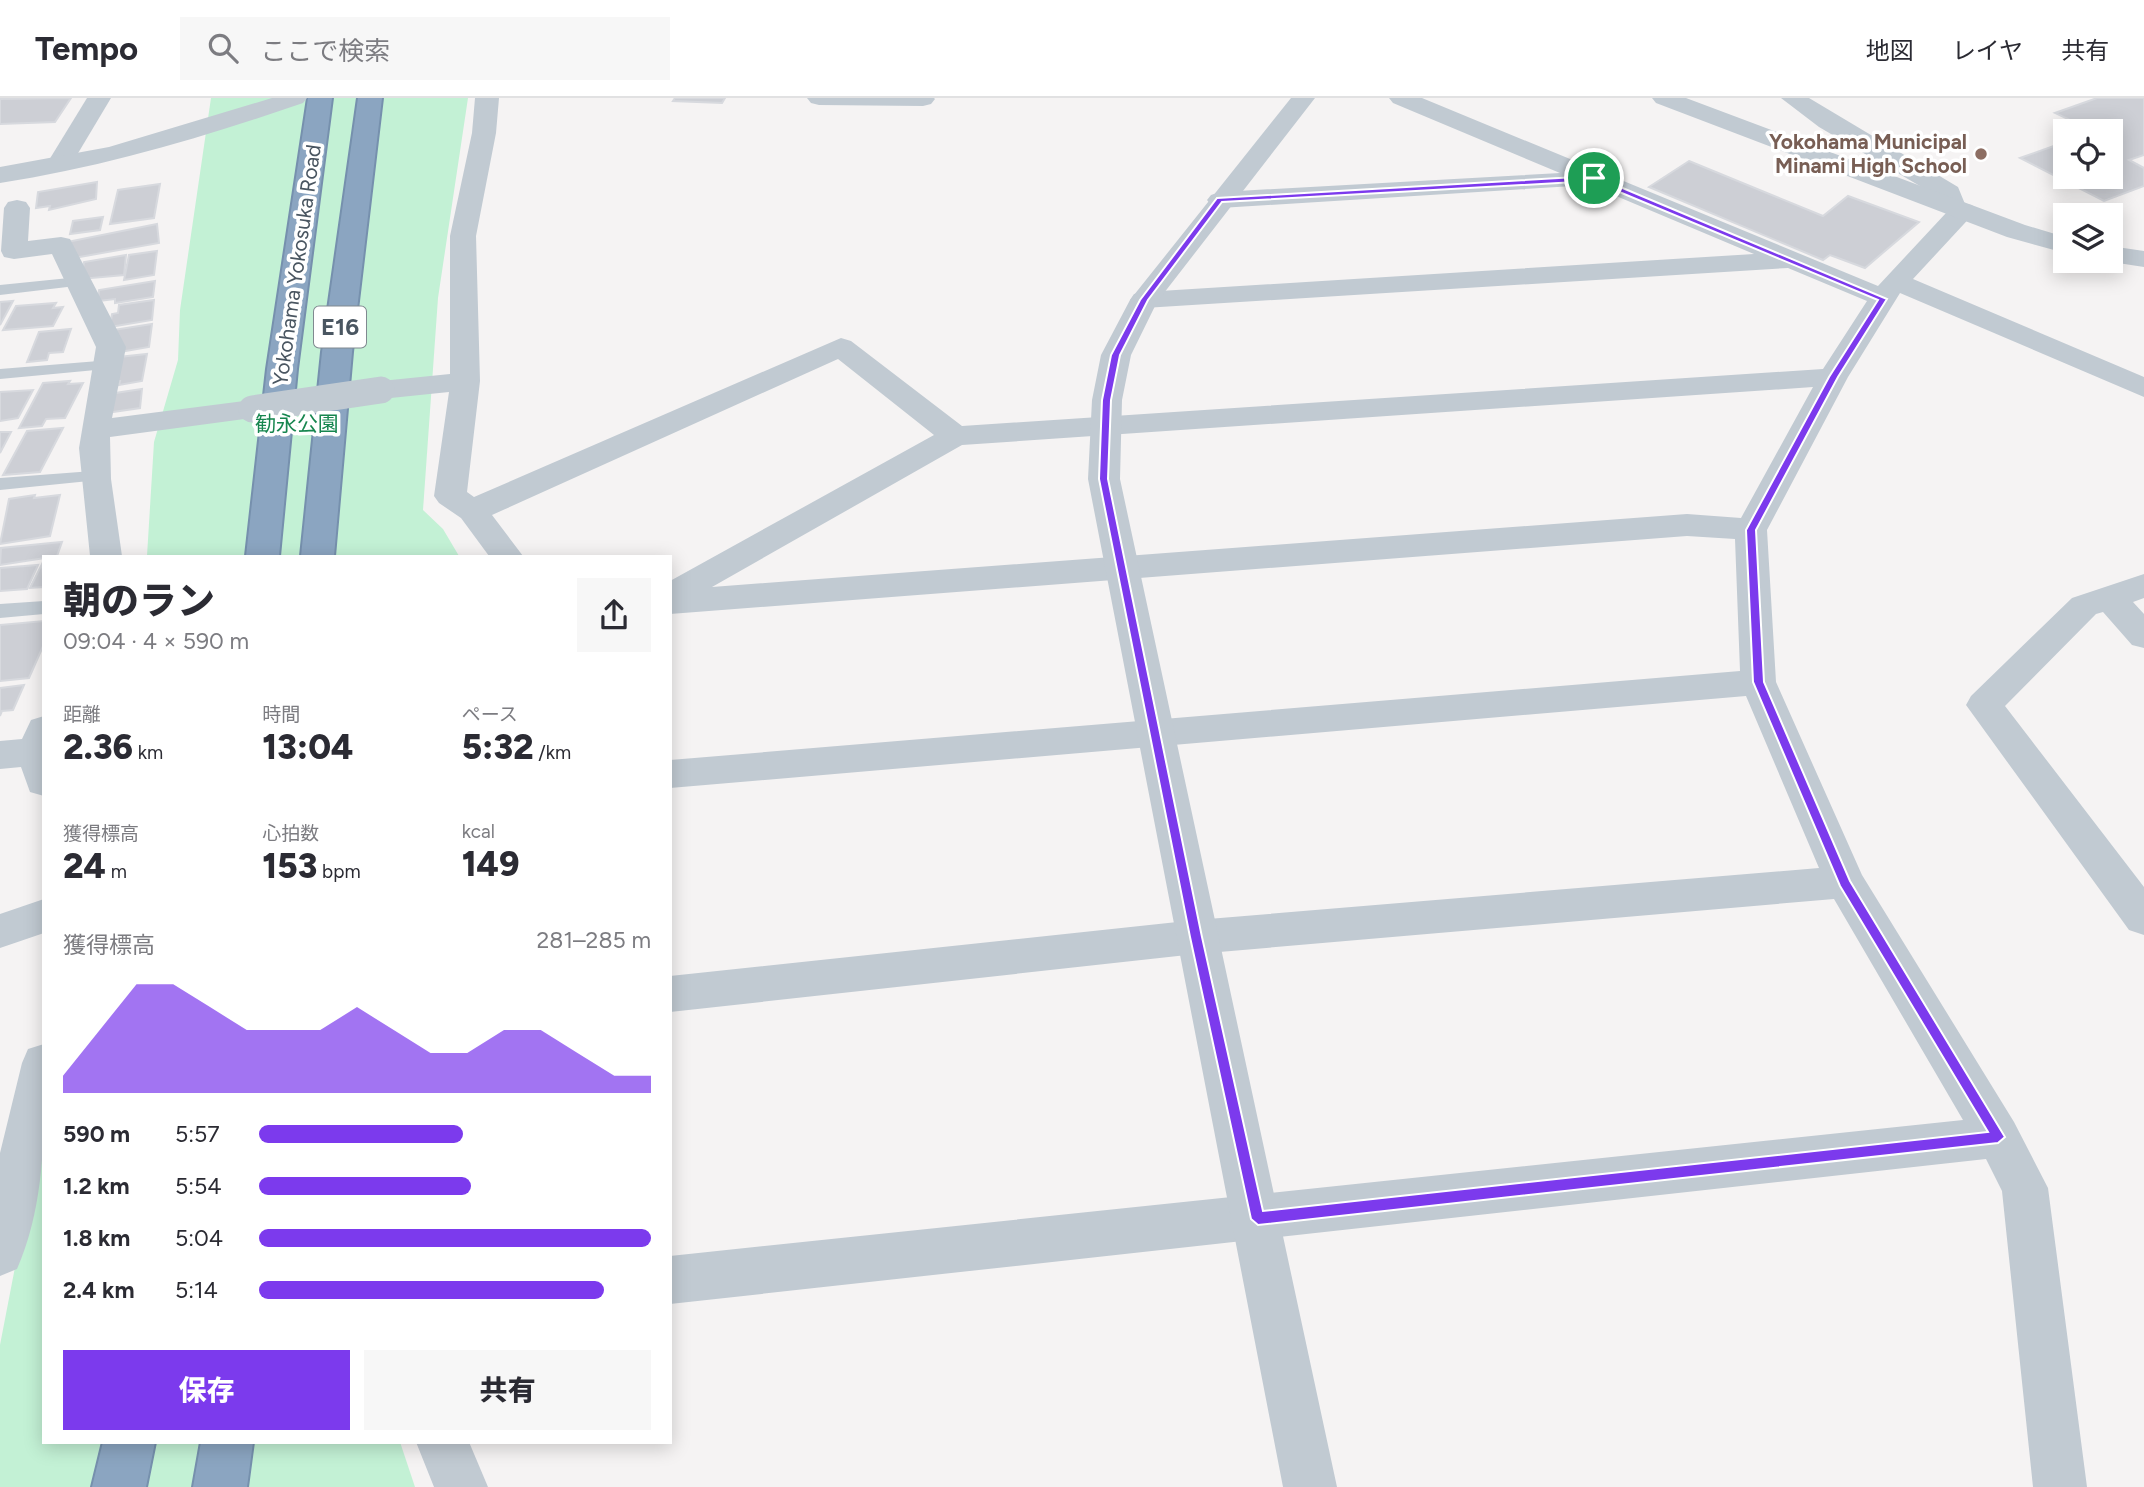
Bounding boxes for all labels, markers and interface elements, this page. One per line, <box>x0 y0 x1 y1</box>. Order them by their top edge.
search box <box>180 17 670 80</box>
text: Tempo <box>35 29 138 68</box>
icon: search <box>204 29 242 67</box>
text: ここで検索 <box>260 35 390 67</box>
text: 地図 <box>1866 36 1914 65</box>
text: レイヤ <box>1952 36 2023 65</box>
text: 共有 <box>2061 36 2109 65</box>
map controls <box>2053 119 2123 273</box>
button: locate <box>2053 119 2123 189</box>
place label: Yokohama Municipal Minami High School <box>1769 129 1967 178</box>
street label: Yokohama Yokosuka Road <box>267 143 326 387</box>
marker: Yokohama Municipal Minami High School <box>1973 146 1989 162</box>
pin <box>1564 148 1624 208</box>
icon: arrive <box>1575 159 1613 197</box>
button: layers <box>2053 203 2123 273</box>
road number: E16 <box>314 307 366 348</box>
park label: 勧永公園 <box>255 411 339 436</box>
text: 朝のラン <box>63 578 215 624</box>
button: share <box>577 578 651 652</box>
text: 09:04 · 4 × 590 m <box>63 627 249 655</box>
text: 距離 <box>63 703 101 726</box>
text: 時間 <box>262 703 300 726</box>
text: ペース <box>462 703 518 726</box>
text: 2.36 <box>63 726 133 768</box>
text: 13:04 <box>262 726 353 768</box>
text: 5:32 <box>462 726 534 768</box>
text: km <box>133 741 163 764</box>
text: /km <box>534 741 571 764</box>
text: kcal <box>462 820 495 843</box>
text: 獲得標高 <box>63 822 139 845</box>
text: 心拍数 <box>262 822 319 845</box>
text: 149 <box>462 843 519 885</box>
text: 24 <box>63 845 106 887</box>
text: 153 <box>262 845 317 887</box>
text: m <box>106 860 127 883</box>
text: bpm <box>317 860 361 883</box>
text: 281–285 m <box>536 926 651 954</box>
text: 獲得標高 <box>63 931 155 959</box>
text: 590 m <box>63 1120 130 1148</box>
text: 5:57 <box>175 1120 220 1148</box>
text: 1.2 km <box>63 1172 130 1200</box>
text: 5:54 <box>175 1172 222 1200</box>
text: 1.8 km <box>63 1224 130 1252</box>
text: 5:04 <box>175 1224 223 1252</box>
text: 2.4 km <box>63 1276 134 1304</box>
text: 5:14 <box>175 1276 218 1304</box>
button: 保存 <box>63 1350 350 1430</box>
button: 共有 <box>364 1350 651 1430</box>

